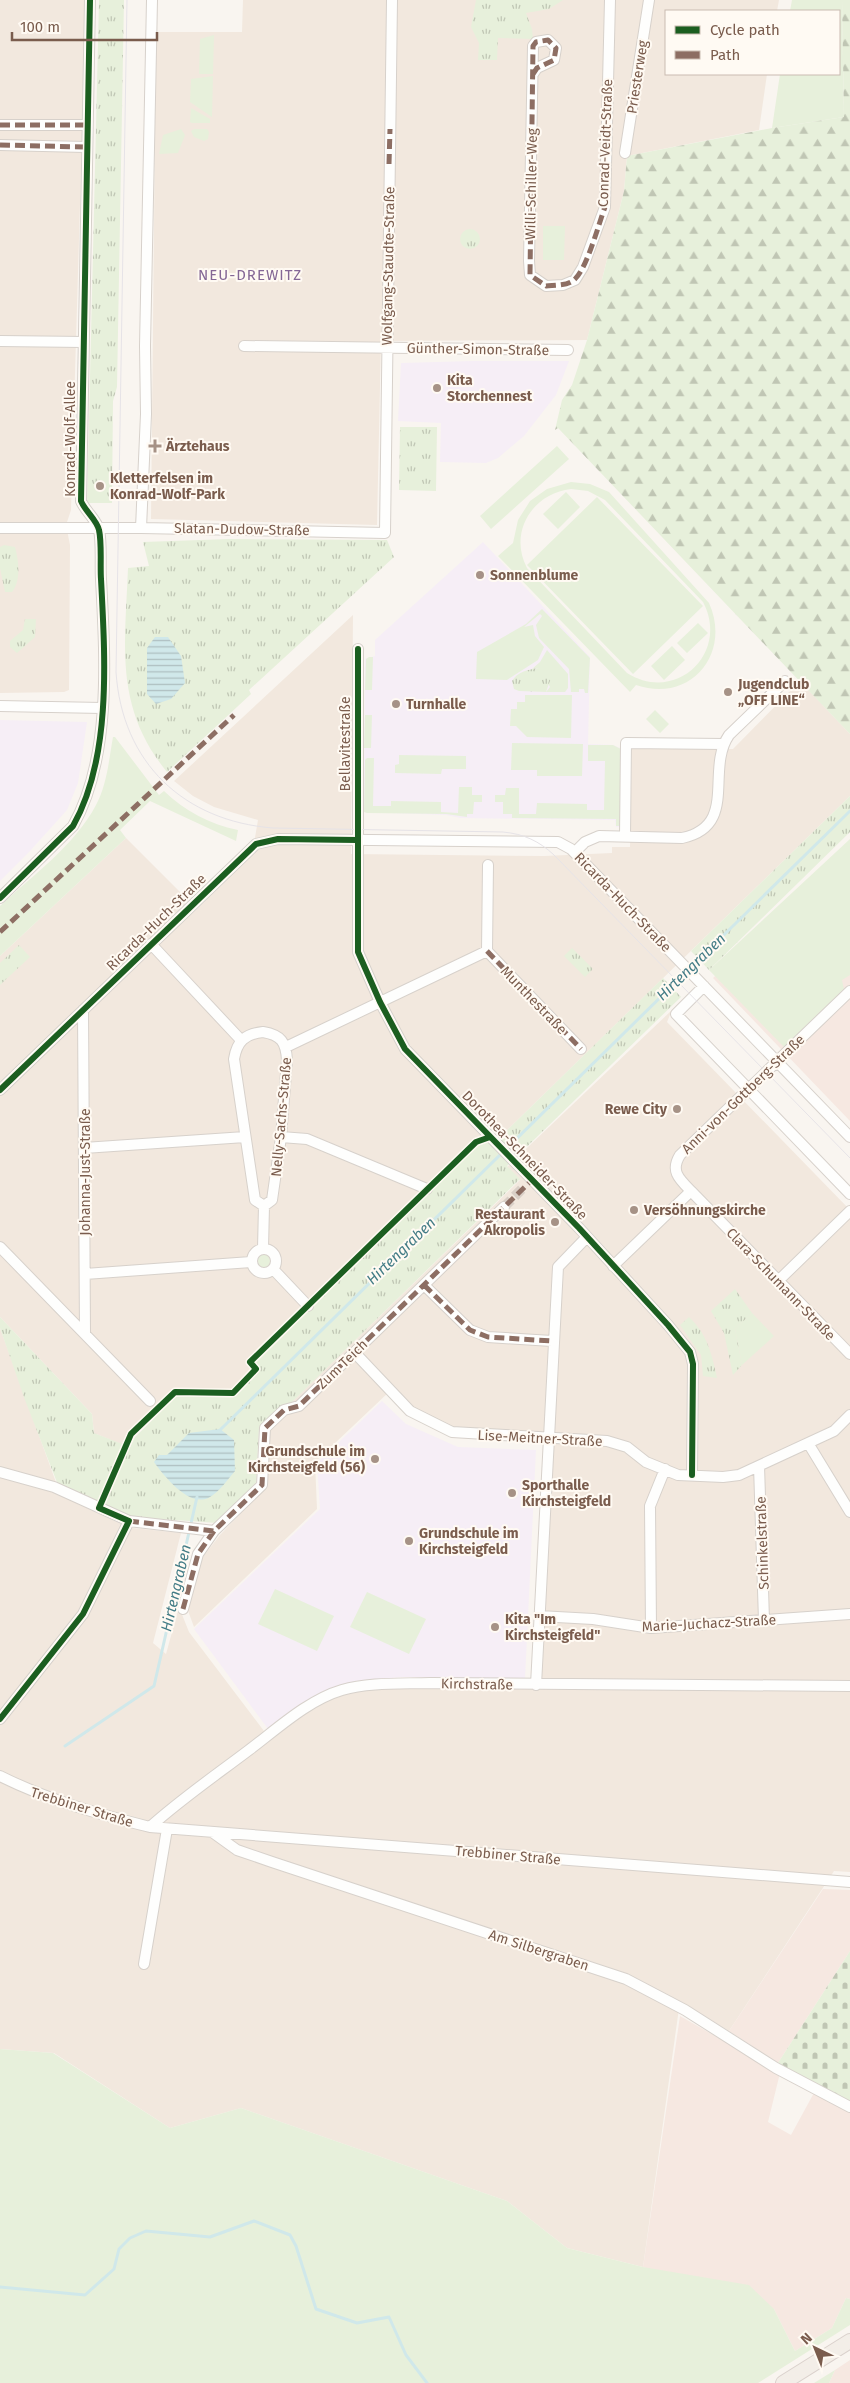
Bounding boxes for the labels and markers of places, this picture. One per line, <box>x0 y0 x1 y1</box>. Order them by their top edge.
place label: Kita Storchennest <box>447 372 533 405</box>
marker: Kita Storchennest <box>431 382 443 394</box>
place label: Ärztehaus <box>165 437 230 455</box>
marker: Ärztehaus <box>148 439 162 453</box>
place label: Kletterfelsen im Konrad-Wolf-Park <box>110 470 225 503</box>
marker: Kletterfelsen im Konrad-Wolf-Park <box>94 480 106 492</box>
place label: Sonnenblume <box>490 567 578 584</box>
marker: Sonnenblume <box>474 569 486 581</box>
place label: Jugendclub „OFF LINE“ <box>737 676 809 709</box>
marker: Jugendclub „OFF LINE“ <box>722 686 734 698</box>
place label: Turnhalle <box>406 696 467 713</box>
marker: Turnhalle <box>390 698 402 710</box>
place label: Rewe City <box>605 1101 668 1118</box>
marker: Rewe City <box>671 1103 683 1115</box>
place label: Versöhnungskirche <box>643 1202 766 1219</box>
marker: Versöhnungskirche <box>628 1204 640 1216</box>
place label: Restaurant Akropolis <box>475 1206 546 1239</box>
marker: Restaurant Akropolis <box>549 1216 561 1228</box>
place label: Grundschule im Kirchsteigfeld (56) <box>248 1443 365 1476</box>
marker: Grundschule im Kirchsteigfeld (56) <box>369 1453 381 1465</box>
place label: Sporthalle Kirchsteigfeld <box>522 1477 611 1510</box>
marker: Sporthalle Kirchsteigfeld <box>506 1487 518 1499</box>
place label: Grundschule im Kirchsteigfeld <box>419 1525 519 1558</box>
marker: Grundschule im Kirchsteigfeld <box>403 1535 415 1547</box>
place label: Kita "Im Kirchsteigfeld" <box>505 1611 600 1644</box>
marker: Kita "Im Kirchsteigfeld" <box>489 1621 501 1633</box>

